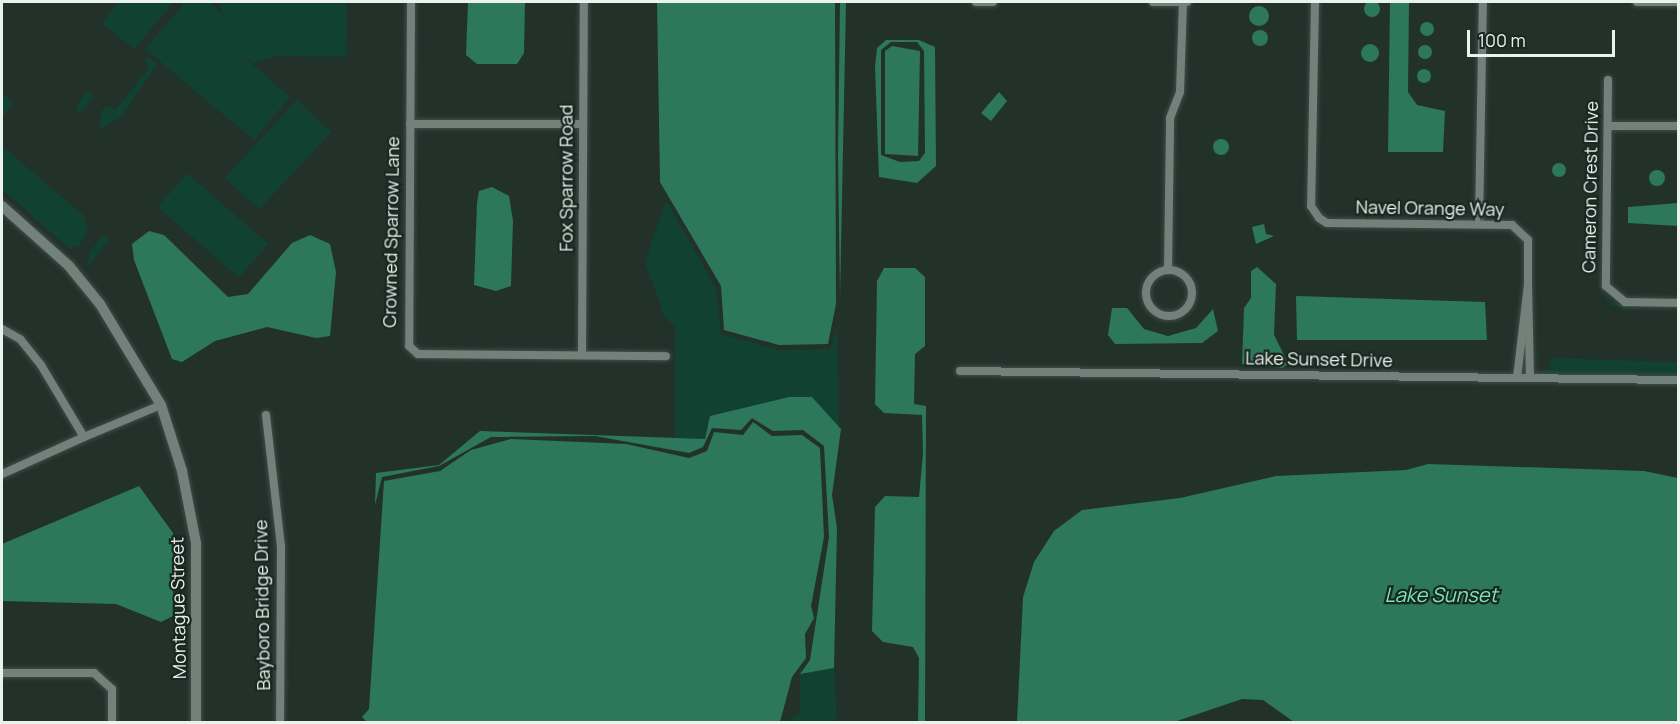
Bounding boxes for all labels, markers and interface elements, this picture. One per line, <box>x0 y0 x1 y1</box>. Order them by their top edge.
scale bar <box>1470 18 1618 56</box>
text: 100 m <box>1478 28 1526 52</box>
street label: Cameron Crest Drive <box>1578 101 1602 273</box>
street label: Fox Sparrow Road <box>555 104 577 252</box>
street label: Crowned Sparrow Lane <box>379 136 403 328</box>
street label: Navel Orange Way <box>1355 196 1505 220</box>
street label: Lake Sunset Drive <box>1245 347 1393 371</box>
street label: Bayboro Bridge Drive <box>250 519 274 691</box>
street label: Montague Street <box>166 537 190 679</box>
water label: Lake Sunset <box>1384 582 1498 606</box>

